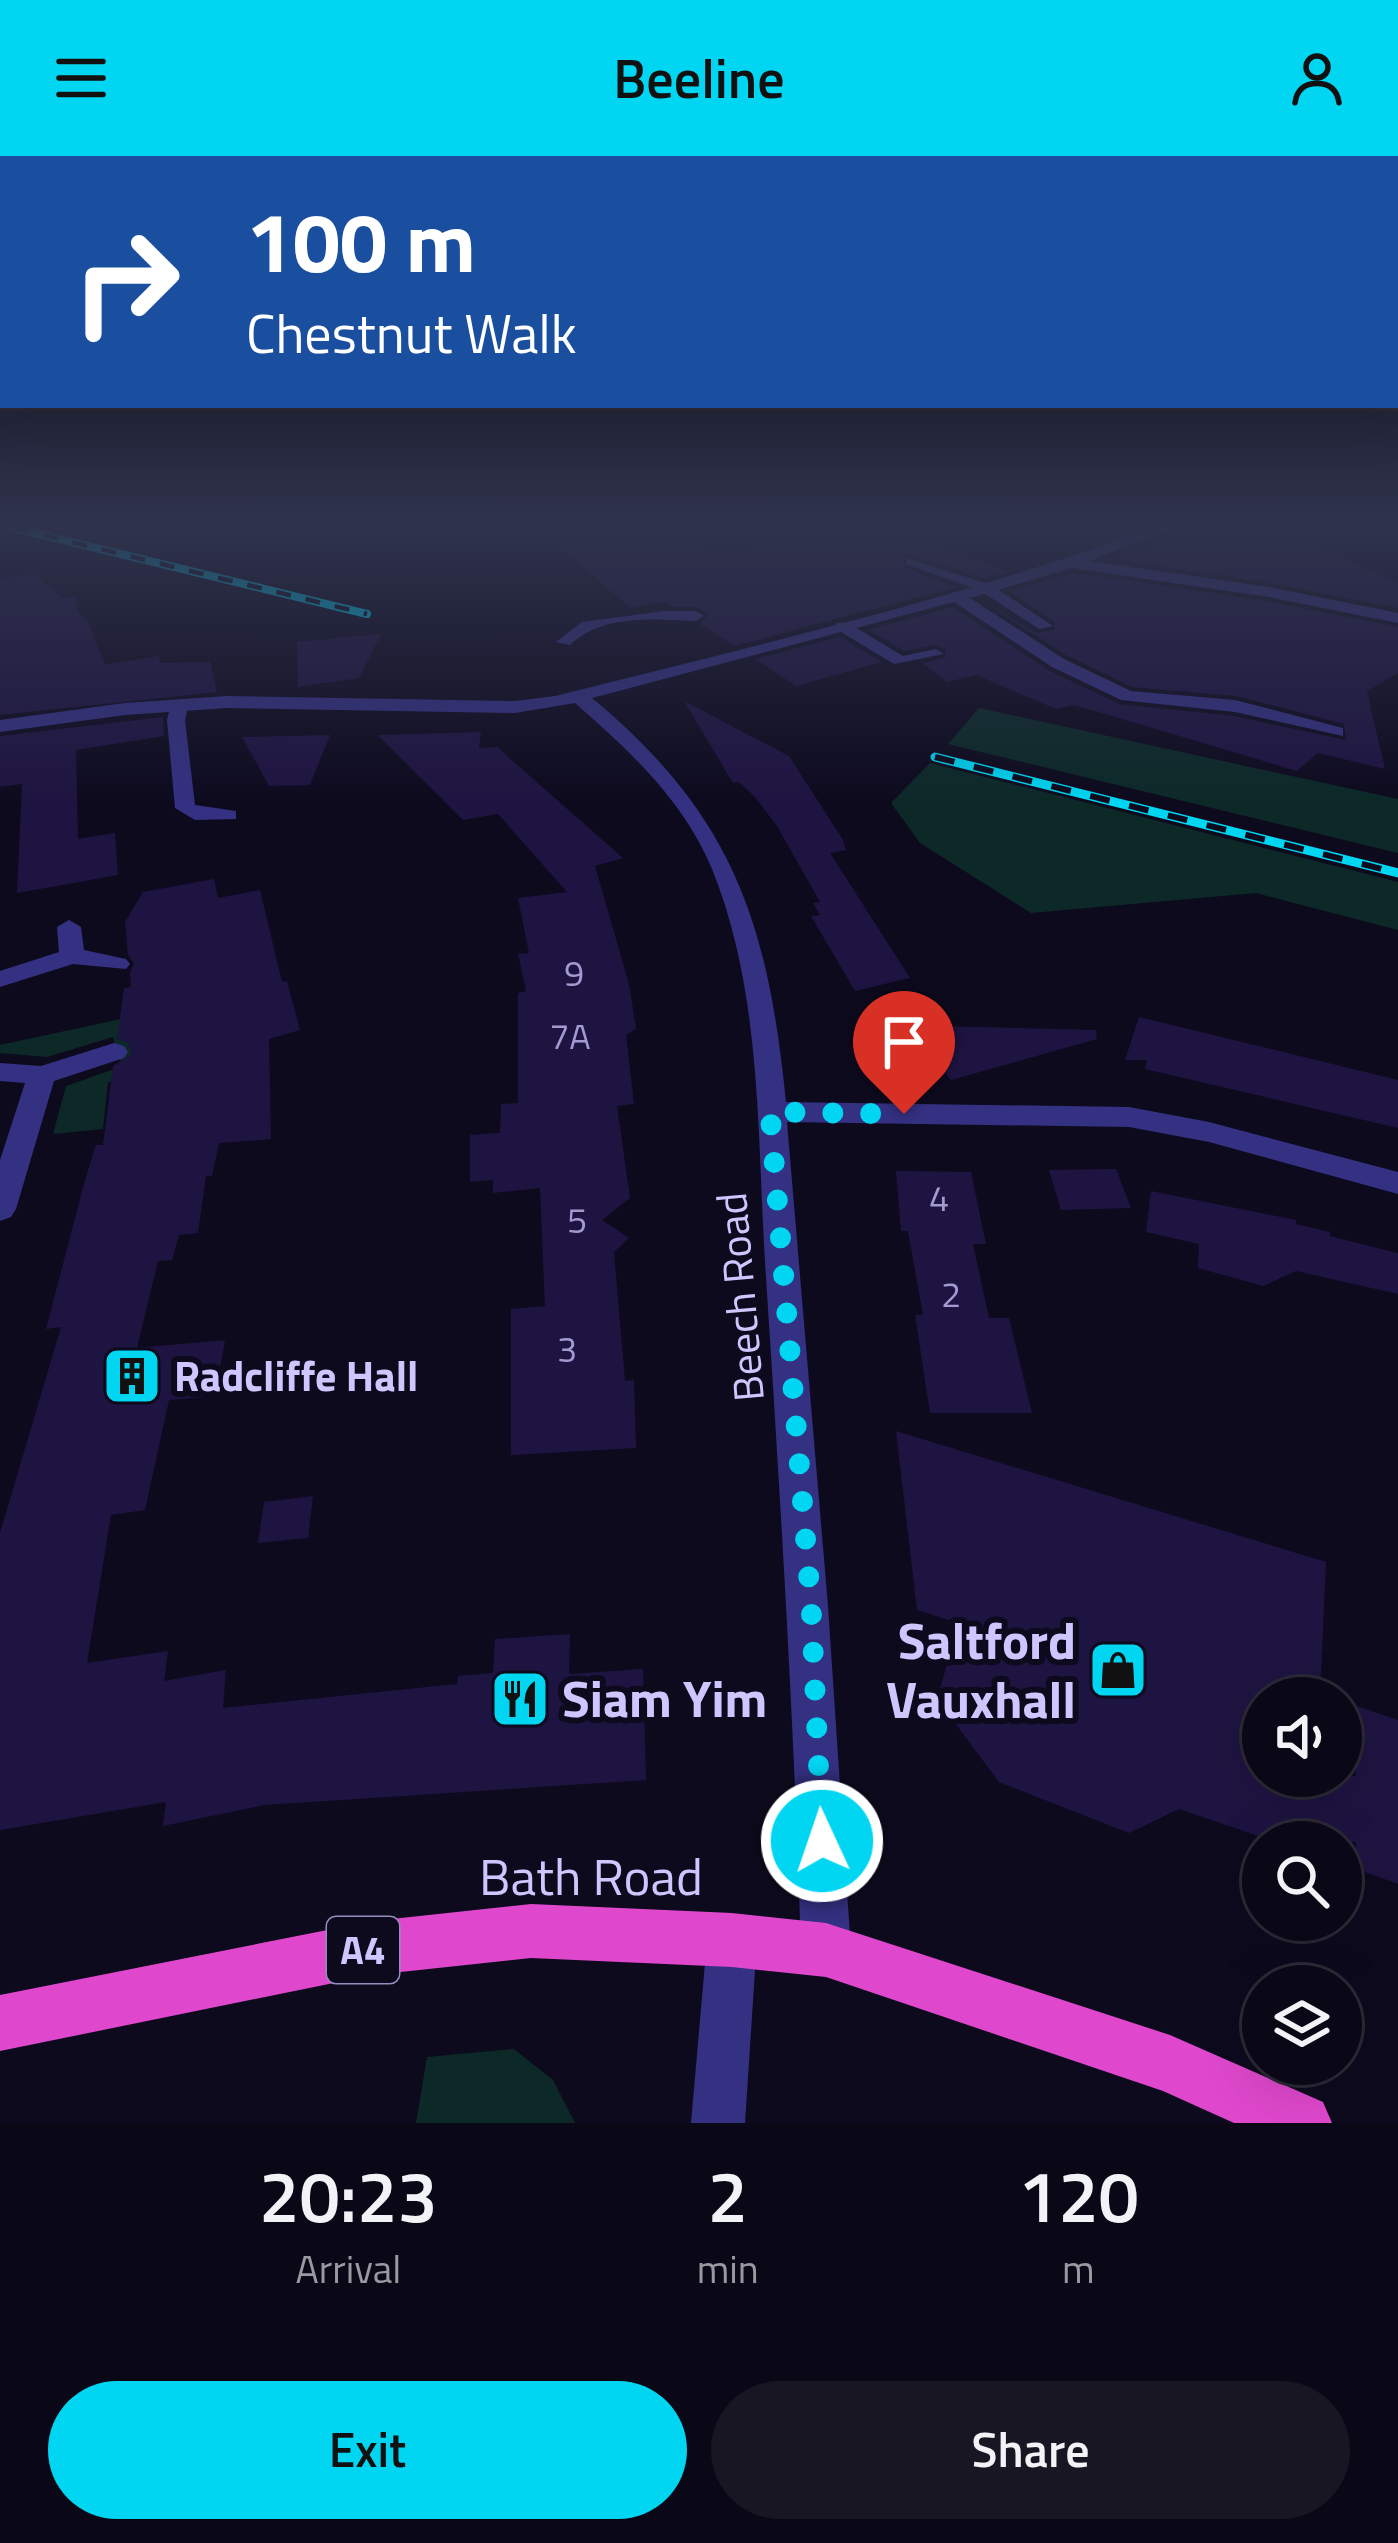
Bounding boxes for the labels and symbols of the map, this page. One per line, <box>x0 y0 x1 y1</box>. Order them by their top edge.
house number: 9 <box>564 945 584 1000</box>
pin <box>853 991 955 1114</box>
house number: 7A <box>549 1008 591 1063</box>
house number: 4 <box>929 1170 949 1225</box>
street label: Beech Road <box>698 1190 780 1404</box>
house number: 5 <box>567 1192 587 1247</box>
house number: 2 <box>941 1266 961 1321</box>
house number: 3 <box>557 1321 577 1376</box>
place label: Radcliffe Hall <box>174 1343 418 1407</box>
building icon: Radcliffe Hall <box>101 1345 163 1407</box>
place label: Saltford Vauxhall <box>886 1601 1076 1738</box>
shop icon: Saltford Vauxhall <box>1087 1639 1149 1701</box>
place label: Siam Yim <box>562 1659 767 1737</box>
restaurant icon: Siam Yim <box>489 1668 551 1730</box>
position arrow <box>759 1778 885 1904</box>
street label: Bath Road <box>479 1837 703 1915</box>
road number: A4 <box>327 1917 399 1983</box>

